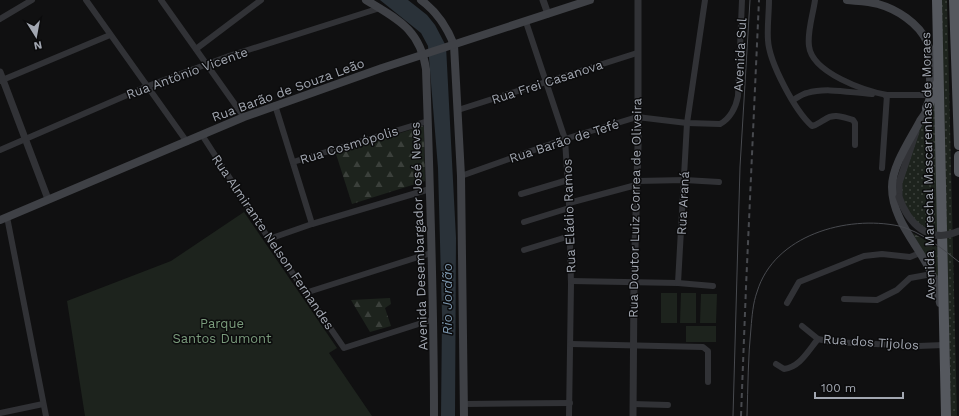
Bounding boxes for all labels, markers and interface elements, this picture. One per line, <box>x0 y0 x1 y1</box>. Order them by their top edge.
north arrow <box>16 16 56 56</box>
street label: Avenida Sul <box>731 18 749 92</box>
street label: Avenida Marechal Mascarenhas de Moraes <box>918 32 938 300</box>
text: N <box>33 38 43 52</box>
street label: Rua Antônio Vicente <box>124 44 250 102</box>
street label: Rua Barão de Souza Leão <box>210 55 367 125</box>
street label: Rua Frei Casanova <box>489 57 605 107</box>
street label: Rua Doutor Luiz Correa de Oliveira <box>626 97 644 318</box>
street label: Rua Barão de Tefé <box>507 116 621 166</box>
street label: Avenida Desembargador José Neves <box>408 121 430 351</box>
street label: Rua Cosmópolis <box>298 123 400 167</box>
street label: Rua Almirante Nelson Fernandes <box>209 152 337 332</box>
street label: Rua Eládio Ramos <box>560 158 578 273</box>
street label: Rua Araná <box>674 170 692 235</box>
water label: Rio Jordão <box>439 263 455 335</box>
park label: Parque Santos Dumont <box>172 316 272 346</box>
street label: Rua dos Tijolos <box>823 331 919 353</box>
scale bar <box>815 374 903 400</box>
text: 100 m <box>821 381 856 395</box>

